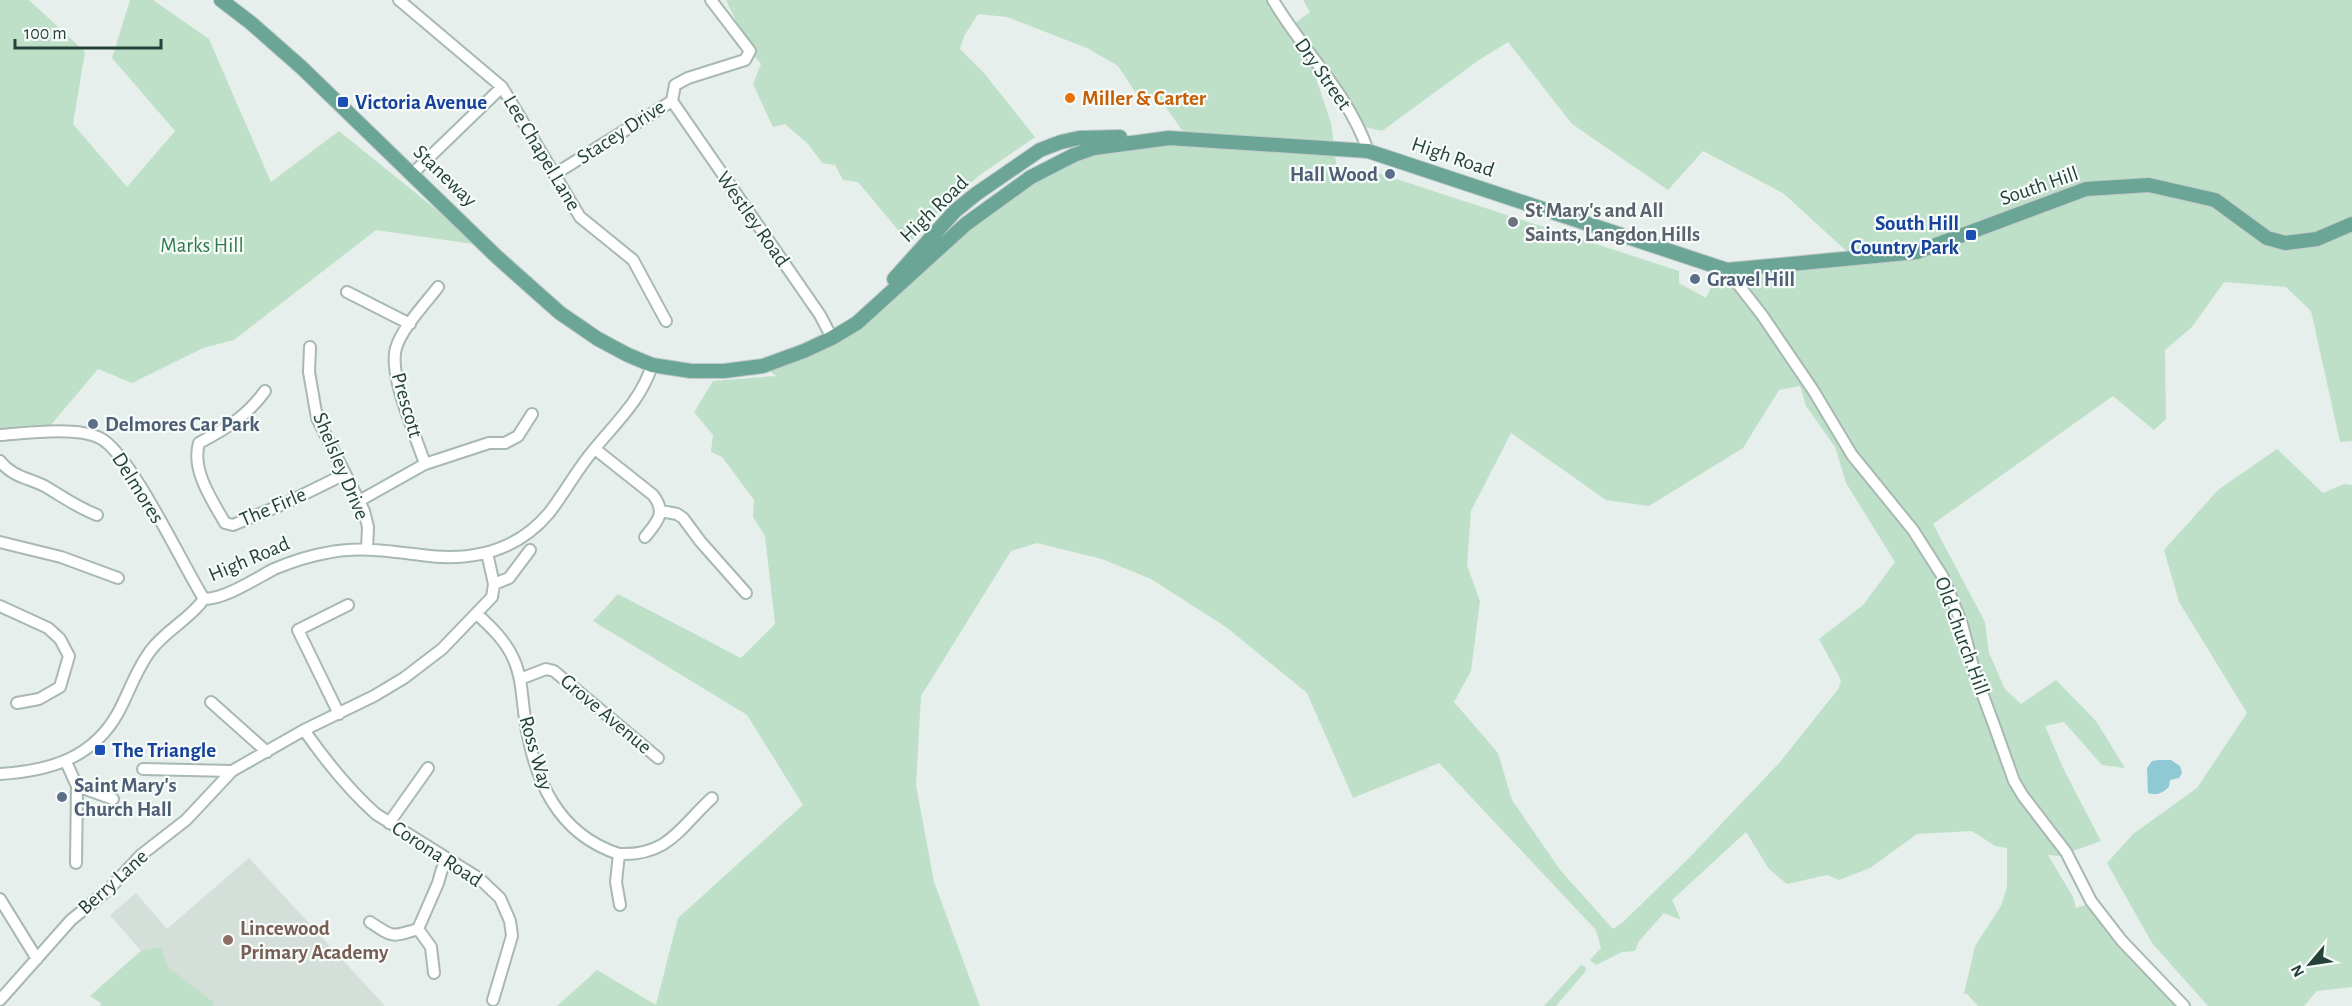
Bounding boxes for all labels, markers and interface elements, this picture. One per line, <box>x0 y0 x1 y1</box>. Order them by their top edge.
scale bar <box>15 12 160 50</box>
text: 100 m <box>24 25 67 43</box>
street label: Dry Street <box>1291 34 1355 114</box>
place label: Miller & Carter <box>1082 88 1207 109</box>
marker: Miller & Carter <box>1063 91 1077 105</box>
place label: Victoria Avenue <box>355 92 487 113</box>
street label: Lee Chapel Lane <box>499 92 585 214</box>
marker: Victoria Avenue <box>336 95 350 109</box>
street label: Stacey Drive <box>573 96 669 168</box>
street label: High Road <box>1409 133 1497 181</box>
street label: Staneway <box>409 141 481 211</box>
street label: South Hill <box>1997 163 2081 209</box>
place label: Hall Wood <box>1290 164 1378 185</box>
street label: Westley Road <box>713 167 794 271</box>
marker: Hall Wood <box>1383 167 1397 181</box>
street label: High Road <box>896 172 972 246</box>
place label: St Mary's and All Saints, Langdon Hills <box>1525 200 1700 245</box>
place label: South Hill Country Park <box>1850 213 1960 258</box>
marker: St Mary's and All Saints, Langdon Hills <box>1506 215 1520 229</box>
marker: South Hill Country Park <box>1964 228 1978 242</box>
park label: Marks Hill <box>160 235 244 256</box>
place label: Gravel Hill <box>1707 269 1795 290</box>
marker: Gravel Hill <box>1688 272 1702 286</box>
street label: Prescott <box>388 370 426 440</box>
street label: Shelsley Drive <box>309 409 373 523</box>
place label: Delmores Car Park <box>105 414 260 435</box>
marker: Delmores Car Park <box>86 417 100 431</box>
street label: Delmores <box>108 449 168 527</box>
street label: The Firle <box>237 484 309 530</box>
street label: High Road <box>205 533 293 585</box>
street label: Old Church Hill <box>1931 574 1993 698</box>
street label: Grove Avenue <box>556 670 656 758</box>
street label: Ross Way <box>515 713 557 793</box>
place label: The Triangle <box>112 740 216 761</box>
marker: The Triangle <box>93 743 107 757</box>
place label: Saint Mary's Church Hall <box>74 775 177 820</box>
marker: Saint Mary's Church Hall <box>55 790 69 804</box>
street label: Corona Road <box>388 817 486 891</box>
street label: Berry Lane <box>74 846 152 918</box>
place label: Lincewood Primary Academy <box>240 918 389 963</box>
marker: Lincewood Primary Academy <box>221 933 235 947</box>
north arrow <box>2280 934 2340 994</box>
text: N <box>2288 962 2307 980</box>

